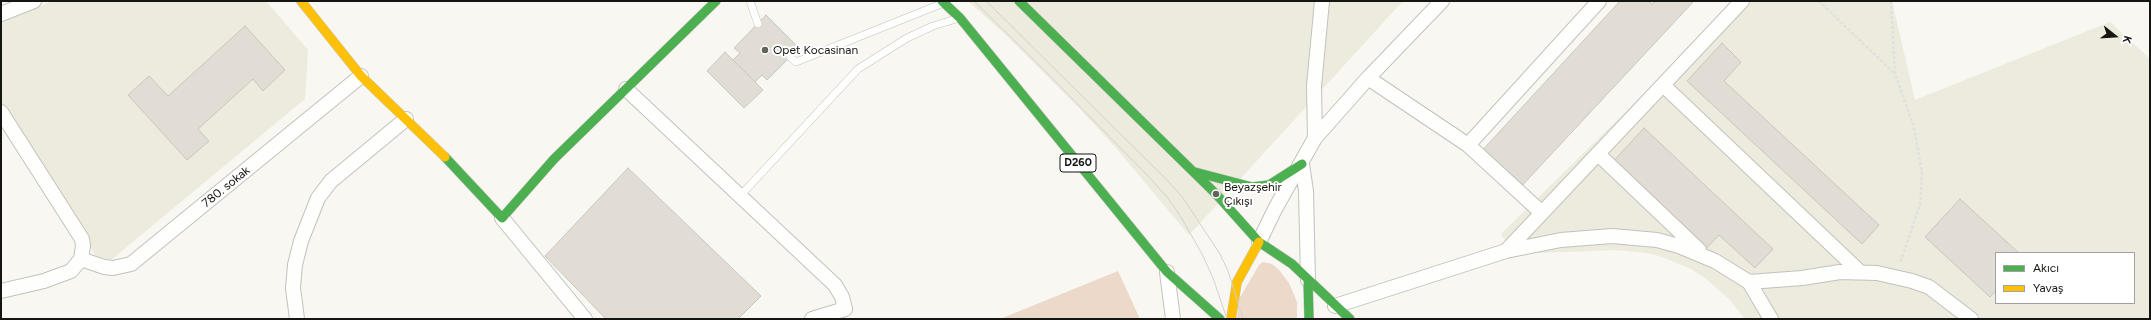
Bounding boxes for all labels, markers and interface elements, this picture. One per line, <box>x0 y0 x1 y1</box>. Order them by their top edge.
north arrow <box>2095 16 2135 56</box>
text: K <box>2120 34 2134 45</box>
place label: Opet Kocasinan <box>773 43 858 57</box>
marker: Opet Kocasinan <box>760 45 770 55</box>
road number: D260 <box>1060 154 1096 172</box>
street label: 780. sokak <box>199 163 253 211</box>
place label: Beyazşehir Çıkışı <box>1224 180 1282 208</box>
marker: Beyazşehir Çıkışı <box>1211 189 1221 199</box>
legend <box>1995 252 2135 304</box>
text: Akıcı <box>2033 261 2059 275</box>
text: Yavaş <box>2033 281 2063 295</box>

